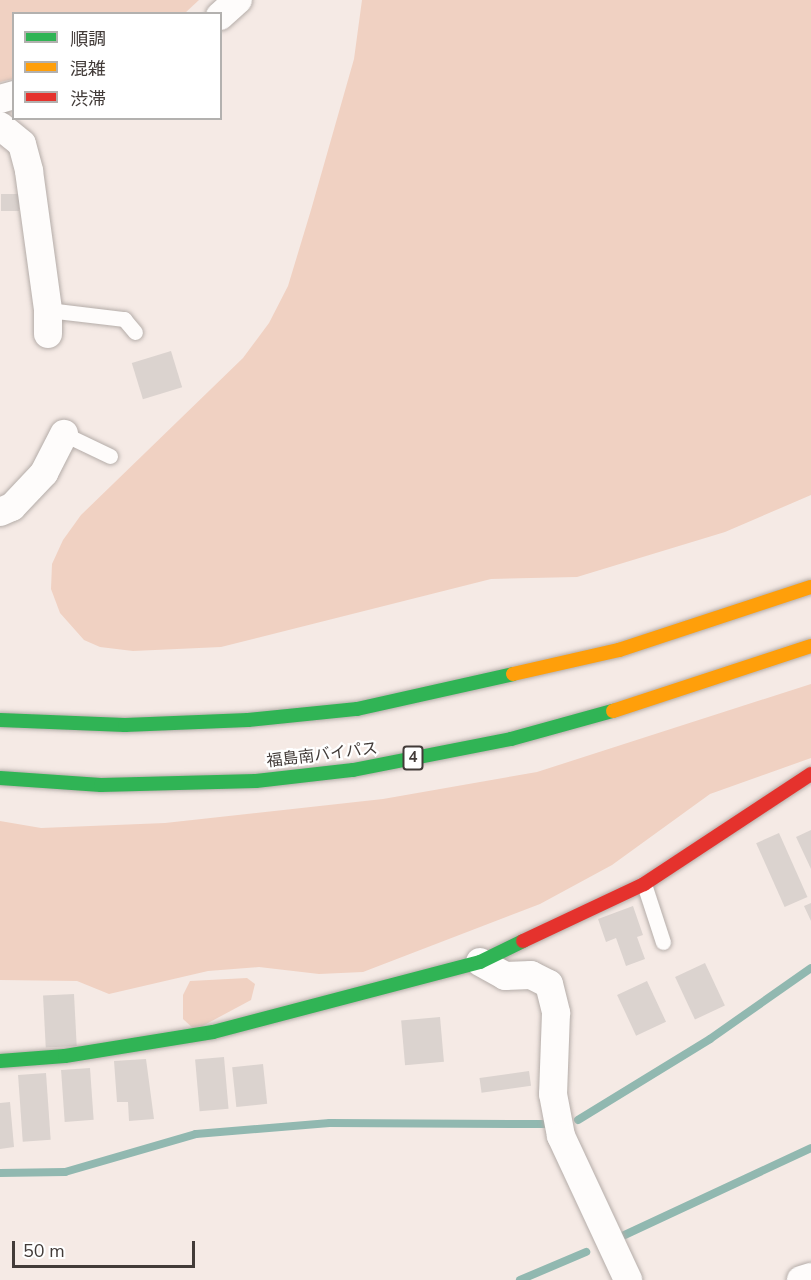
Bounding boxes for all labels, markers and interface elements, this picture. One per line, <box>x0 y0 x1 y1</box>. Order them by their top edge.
legend <box>12 12 222 120</box>
text: 順調 <box>70 27 106 51</box>
text: 混雑 <box>70 57 106 81</box>
text: 渋滞 <box>70 87 106 111</box>
street label: 福島南バイパス <box>265 739 379 771</box>
road number: 4 <box>402 746 424 770</box>
scale bar <box>15 1229 198 1267</box>
text: 50 m <box>23 1239 65 1263</box>

